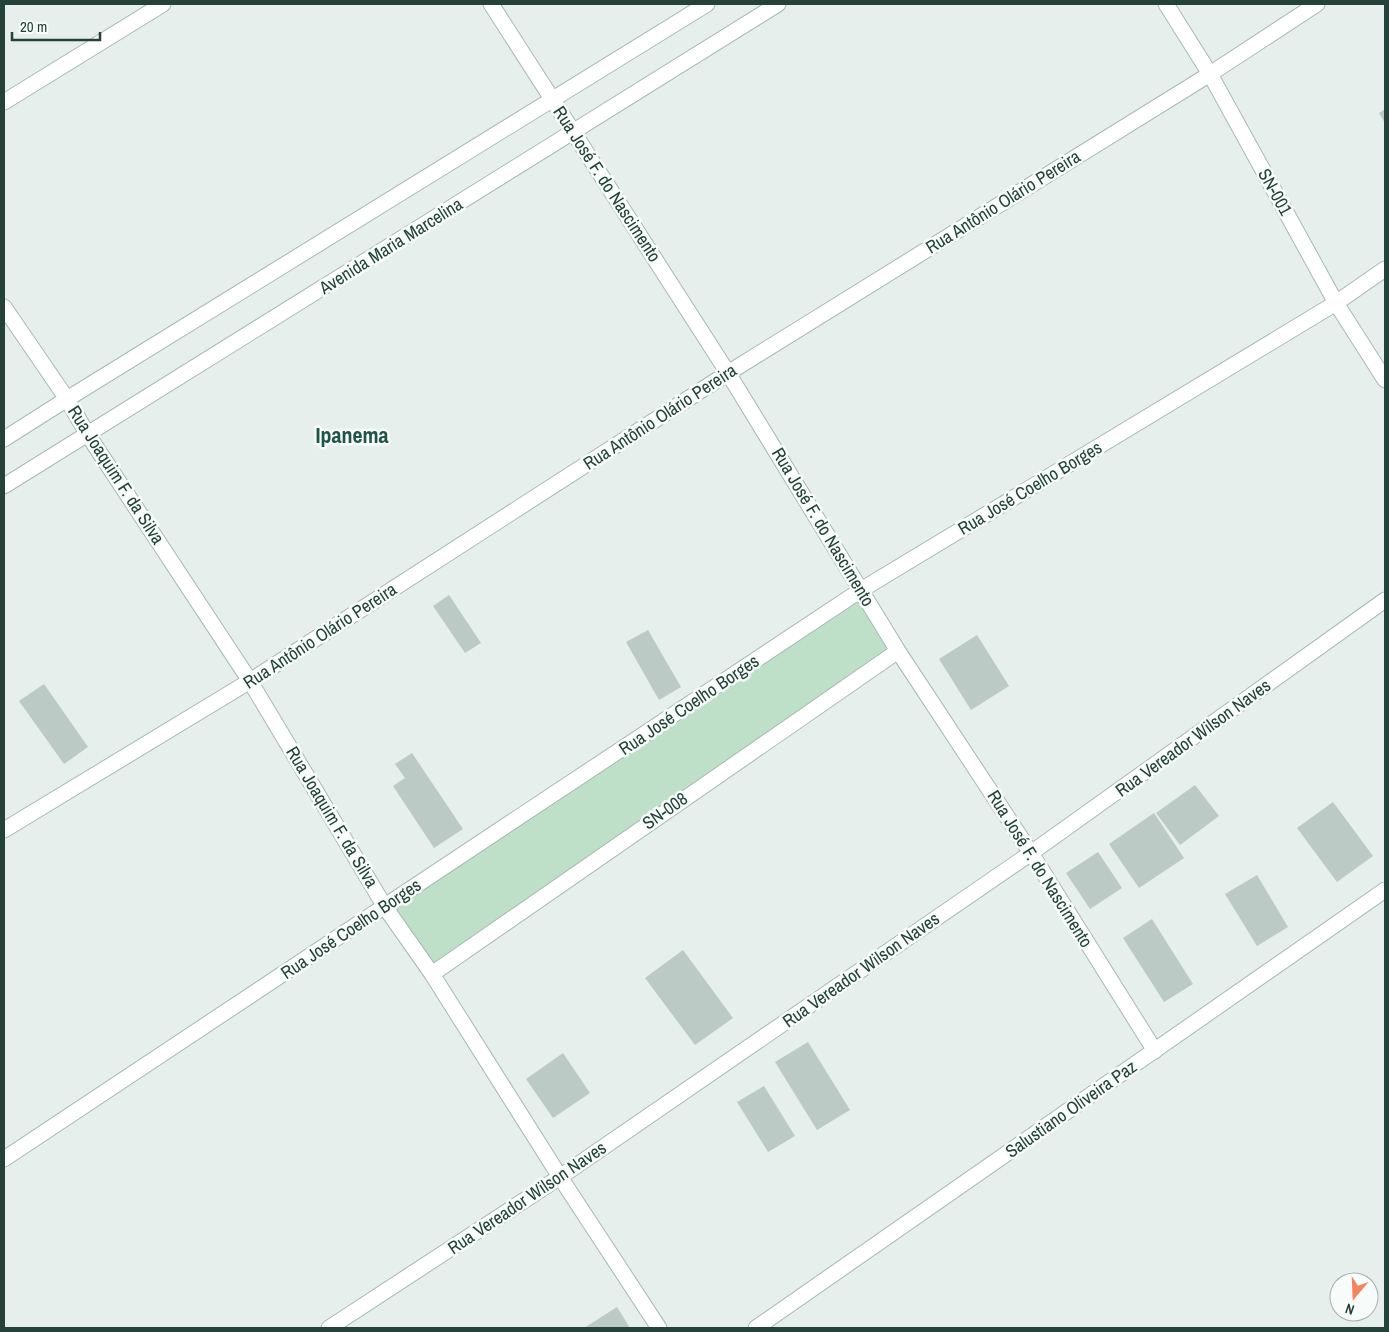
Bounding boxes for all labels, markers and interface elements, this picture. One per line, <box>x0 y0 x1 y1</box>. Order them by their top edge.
scale bar <box>12 10 100 42</box>
text: 20 m <box>20 16 47 37</box>
street label: Rua José F. do Nascimento <box>548 101 667 267</box>
street label: Rua Antônio Olário Pereira <box>921 144 1085 259</box>
street label: SN-001 <box>1252 164 1299 220</box>
street label: Avenida Maria Marcelina <box>313 191 467 300</box>
street label: Rua Antônio Olário Pereira <box>578 358 741 476</box>
street label: Rua Joaquim F. da Silva <box>62 400 171 549</box>
district label: Ipanema <box>315 420 389 450</box>
street label: Rua José Coelho Borges <box>953 435 1107 541</box>
street label: Rua José F. do Nascimento <box>766 443 881 611</box>
street label: Rua Antônio Olário Pereira <box>238 577 401 695</box>
street label: Rua José Coelho Borges <box>614 648 764 761</box>
street label: Rua Vereador Wilson Naves <box>1110 673 1275 802</box>
street label: Rua Joaquim F. da Silva <box>280 741 385 892</box>
street label: Rua José F. do Nascimento <box>982 785 1099 952</box>
street label: SN-008 <box>637 786 692 835</box>
street label: Rua José Coelho Borges <box>276 872 426 985</box>
street label: Rua Vereador Wilson Naves <box>777 906 944 1033</box>
street label: Salustiano Oliveira Paz <box>1000 1054 1141 1163</box>
street label: Rua Vereador Wilson Naves <box>443 1135 611 1260</box>
north arrow <box>1329 1272 1379 1322</box>
text: N <box>1343 1299 1357 1319</box>

